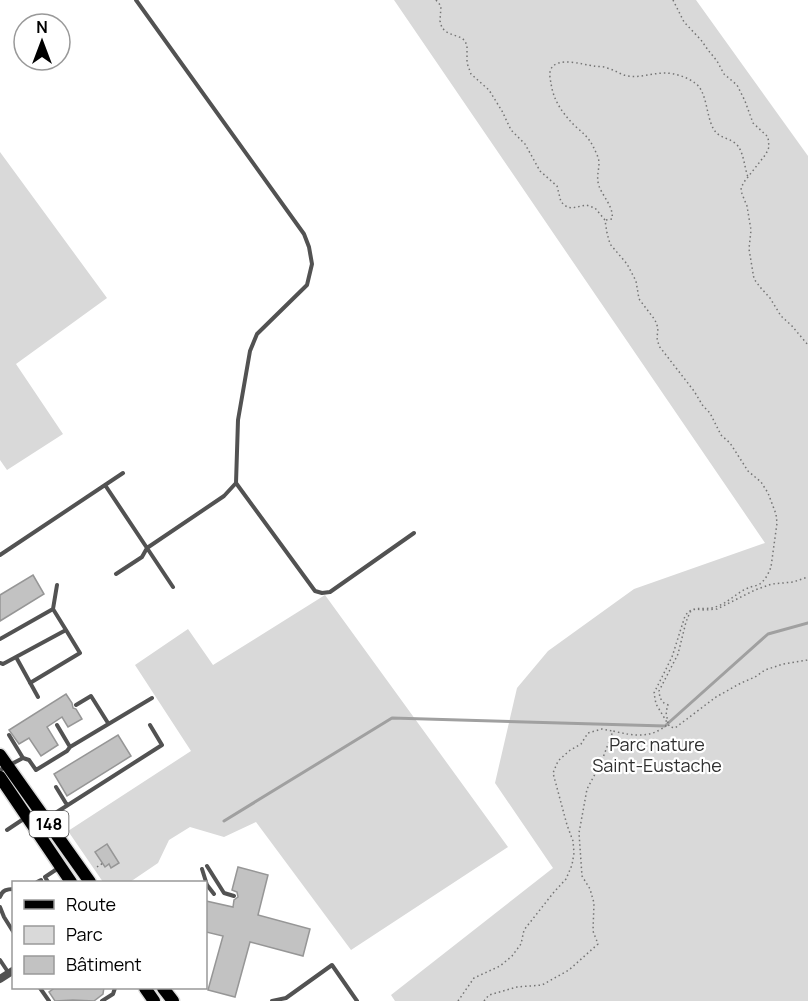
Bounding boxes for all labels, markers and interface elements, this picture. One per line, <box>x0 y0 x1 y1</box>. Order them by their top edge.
north arrow <box>12 12 72 72</box>
text: N <box>36 16 48 38</box>
park label: Parc nature Saint-Eustache <box>592 732 722 777</box>
road number: 148 <box>29 811 68 837</box>
legend <box>12 881 207 989</box>
text: Route <box>66 892 116 916</box>
text: Parc <box>66 922 103 946</box>
text: Bâtiment <box>66 952 142 976</box>

